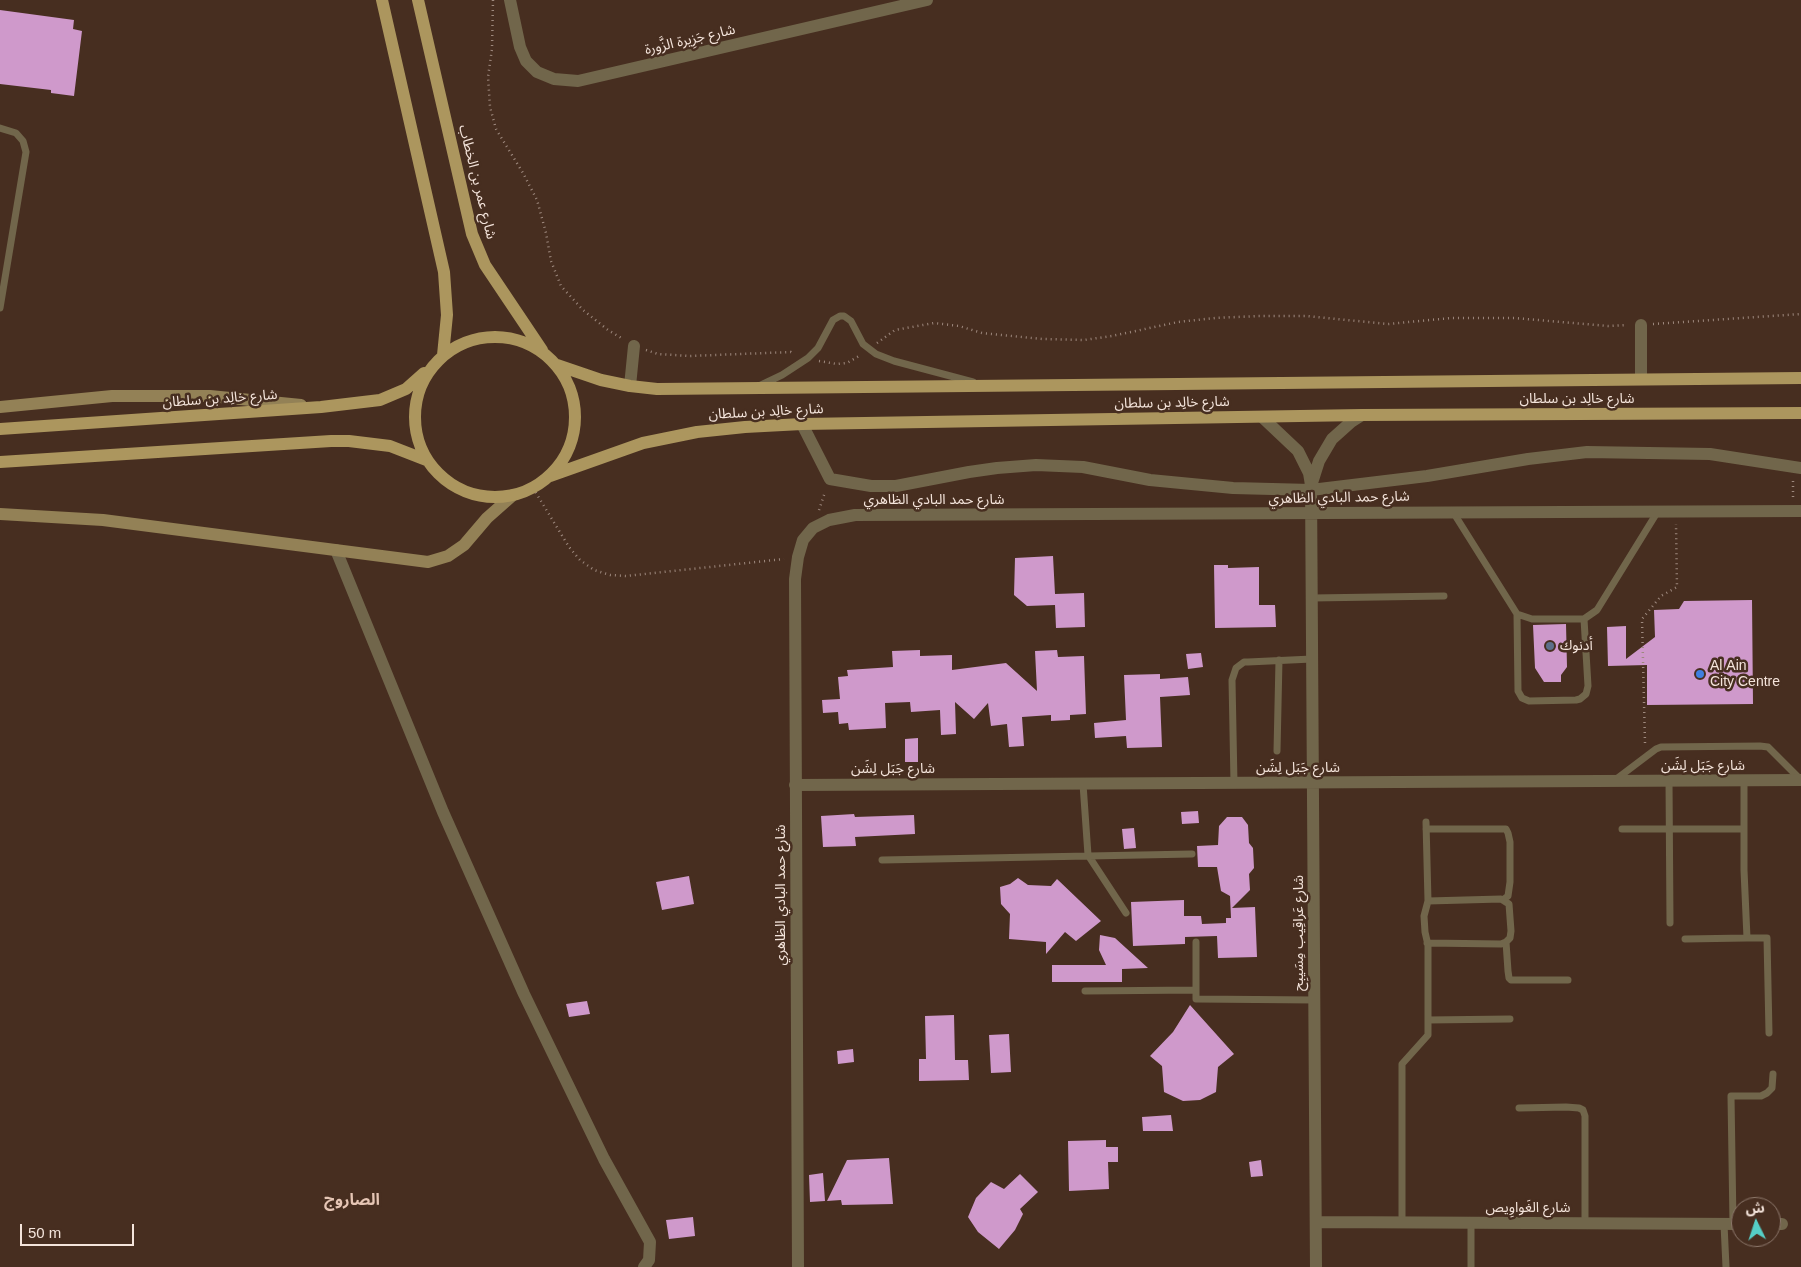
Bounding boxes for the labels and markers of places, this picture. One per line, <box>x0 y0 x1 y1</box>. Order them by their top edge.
place label: أدنوك <box>1560 638 1593 654</box>
marker: أدنوك <box>1544 640 1556 652</box>
place label: Al Ain City Centre <box>1710 658 1780 690</box>
marker: Al Ain City Centre <box>1694 668 1706 680</box>

